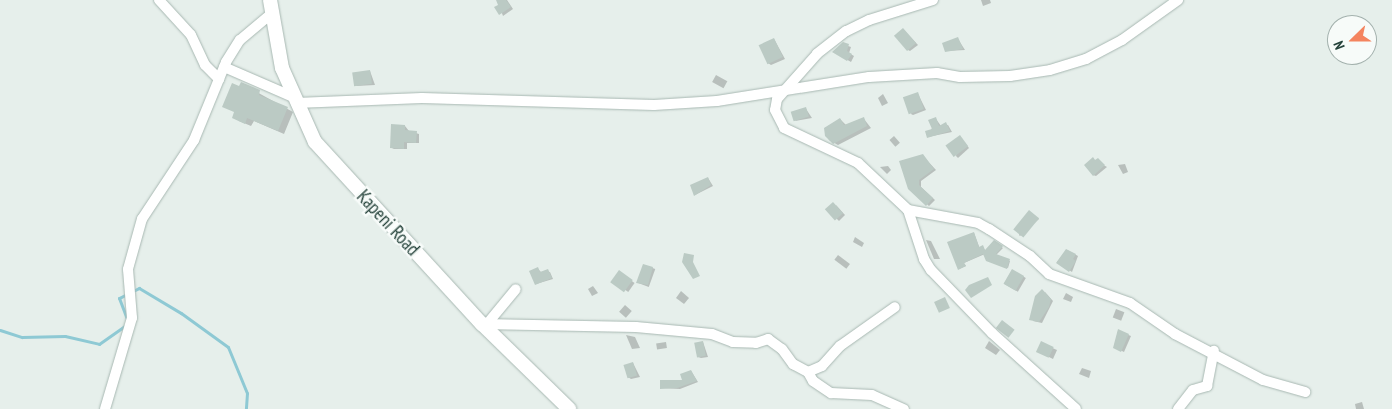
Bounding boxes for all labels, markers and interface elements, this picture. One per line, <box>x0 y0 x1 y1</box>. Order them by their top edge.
north arrow <box>1327 15 1377 65</box>
text: N <box>1329 38 1349 52</box>
street label: Kapeni Road <box>352 185 424 261</box>

